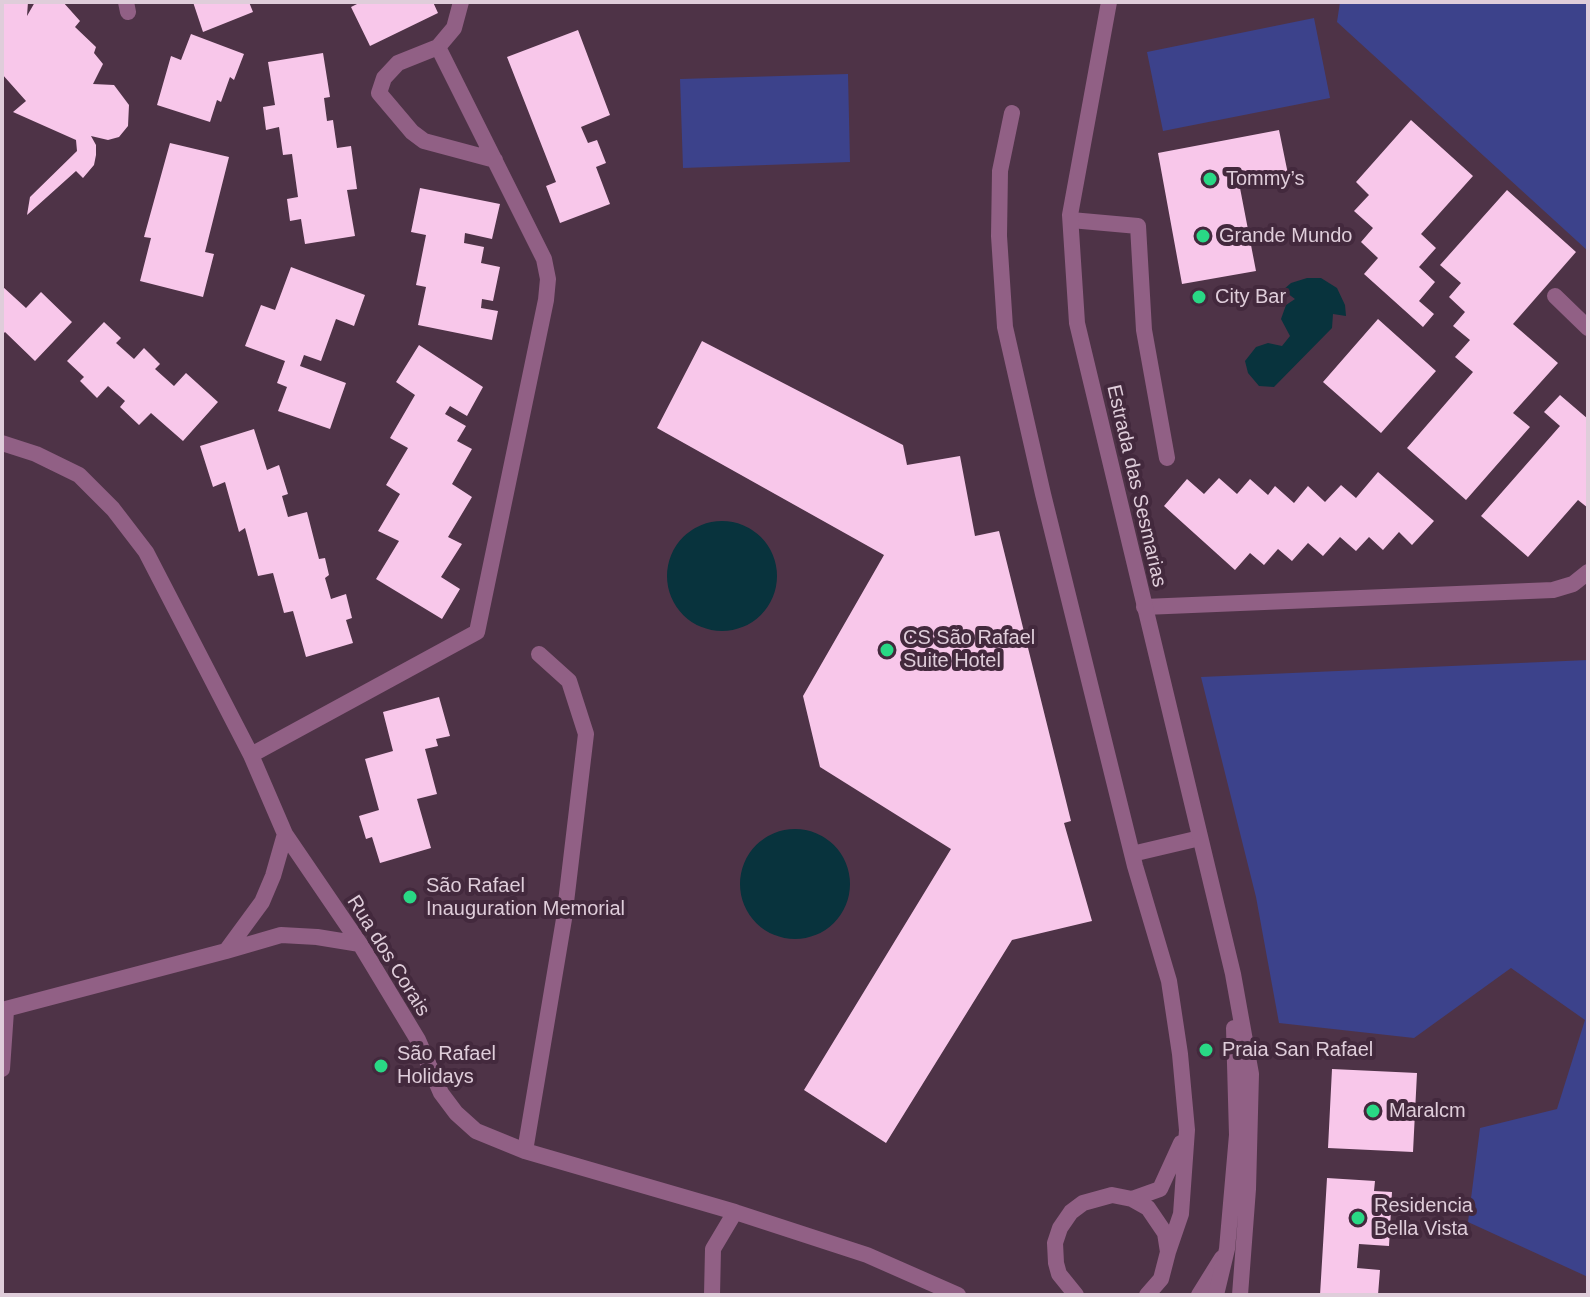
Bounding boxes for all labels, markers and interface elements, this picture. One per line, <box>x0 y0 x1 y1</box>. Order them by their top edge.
place label: Tommy’s <box>1226 167 1305 191</box>
marker: Tommy’s <box>1201 170 1219 188</box>
place label: Grande Mundo <box>1219 224 1352 248</box>
marker: Grande Mundo <box>1194 227 1212 245</box>
place label: City Bar <box>1215 285 1286 309</box>
marker: City Bar <box>1190 288 1208 306</box>
street label: Estrada das Sesmarias <box>1101 383 1171 589</box>
place label: CS São Rafael Suite Hotel <box>903 626 1035 673</box>
marker: CS São Rafael Suite Hotel <box>878 641 896 659</box>
place label: São Rafael Inauguration Memorial <box>426 874 625 921</box>
marker: São Rafael Inauguration Memorial <box>401 888 419 906</box>
street label: Rua dos Corais <box>341 891 435 1021</box>
place label: Praia San Rafael <box>1222 1038 1373 1062</box>
marker: Praia San Rafael <box>1197 1041 1215 1059</box>
place label: São Rafael Holidays <box>397 1042 496 1089</box>
marker: São Rafael Holidays <box>372 1057 390 1075</box>
place label: Maralcm <box>1389 1099 1466 1123</box>
marker: Maralcm <box>1364 1102 1382 1120</box>
place label: Residencia Bella Vista <box>1374 1194 1473 1241</box>
marker: Residencia Bella Vista <box>1349 1209 1367 1227</box>

